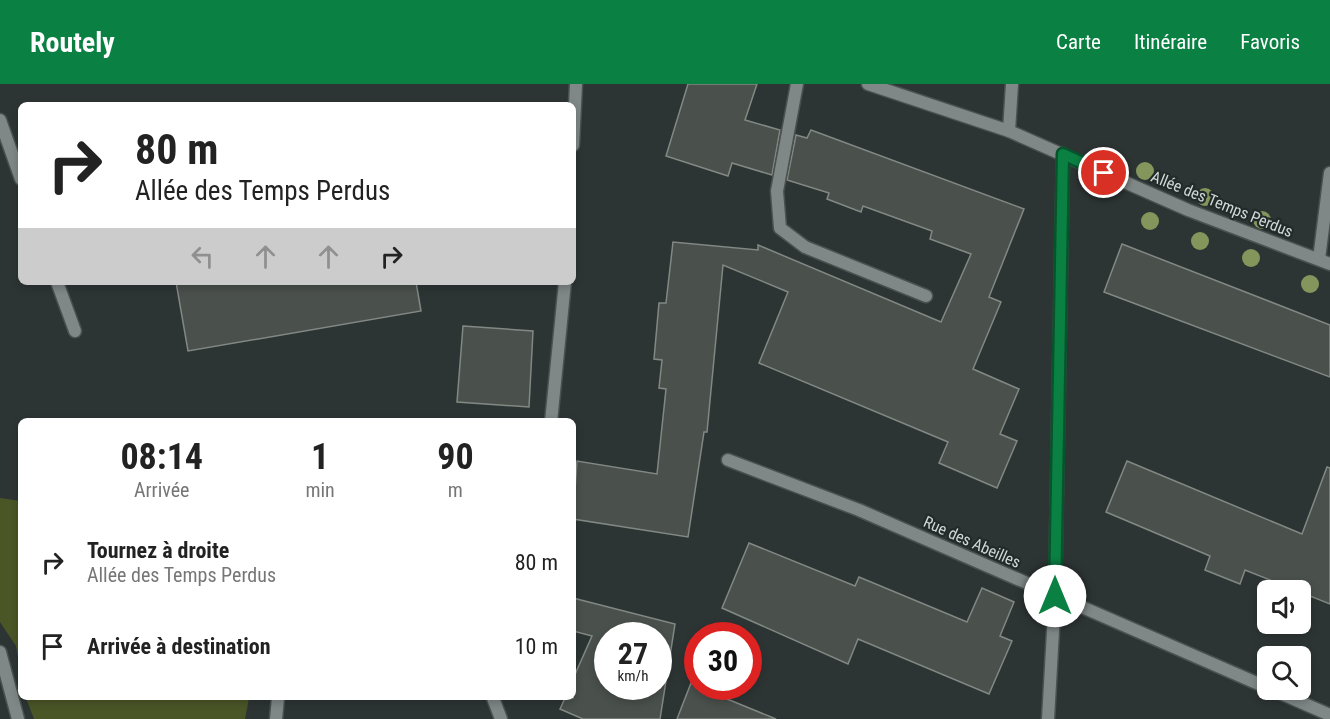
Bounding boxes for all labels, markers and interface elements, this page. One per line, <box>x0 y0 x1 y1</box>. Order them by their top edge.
text: Routely <box>30 26 115 59</box>
text: Carte <box>1056 30 1101 54</box>
text: Itinéraire <box>1134 30 1207 54</box>
text: Favoris <box>1240 30 1300 54</box>
text: 80 m <box>135 125 218 174</box>
icon: right <box>36 126 114 204</box>
pin <box>1078 147 1129 198</box>
icon: arrive <box>1087 156 1120 189</box>
street label: Allée des Temps Perdus <box>1148 167 1296 241</box>
text: Allée des Temps Perdus <box>135 175 390 207</box>
icon: left <box>186 240 219 273</box>
icon: ahead <box>249 240 282 273</box>
icon: ahead <box>312 240 345 273</box>
icon: right <box>375 240 408 273</box>
text: 08:14 <box>120 436 203 478</box>
text: 1 <box>311 436 329 478</box>
text: 90 <box>437 436 474 478</box>
text: Arrivée <box>134 478 189 502</box>
text: min <box>305 478 335 502</box>
text: m <box>448 478 463 502</box>
street label: Rue des Abeilles <box>921 512 1023 572</box>
text: Tournez à droite <box>87 538 229 563</box>
icon: right <box>36 546 69 579</box>
text: 80 m <box>515 550 558 575</box>
text: Allée des Temps Perdus <box>87 563 276 587</box>
position arrow <box>1023 564 1087 628</box>
map controls <box>1257 580 1311 700</box>
button: sound <box>1257 580 1311 634</box>
speed limit sign: 30 <box>684 622 762 700</box>
icon: arrive <box>36 630 69 663</box>
text: Arrivée à destination <box>87 634 271 659</box>
text: 10 m <box>515 634 558 659</box>
text: 27 <box>618 636 648 671</box>
button: search <box>1257 646 1311 700</box>
text: km/h <box>618 667 648 685</box>

